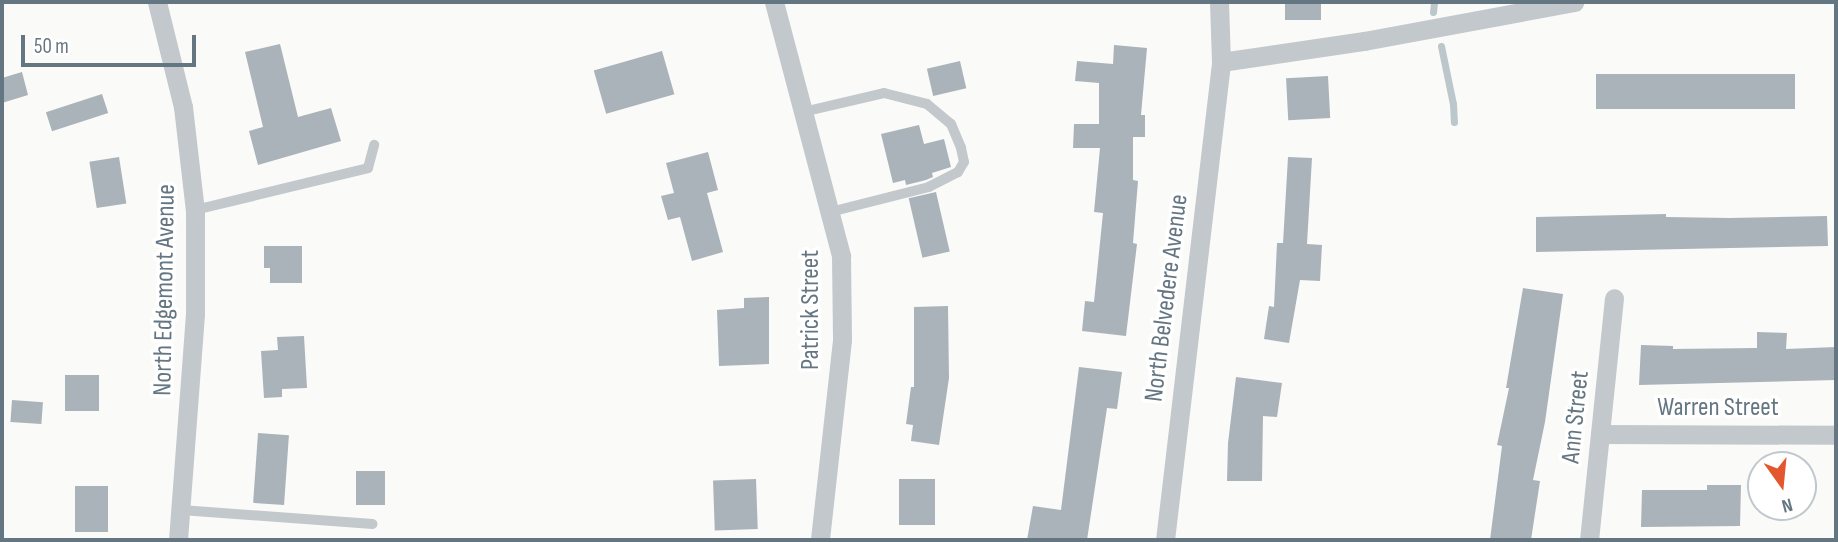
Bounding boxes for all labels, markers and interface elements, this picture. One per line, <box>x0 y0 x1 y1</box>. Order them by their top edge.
scale bar <box>24 21 200 65</box>
text: 50 m <box>34 34 69 59</box>
street label: North Edgemont Avenue <box>148 184 182 396</box>
street label: North Belvedere Avenue <box>1139 193 1195 403</box>
street label: Patrick Street <box>795 250 827 370</box>
street label: Ann Street <box>1556 369 1596 465</box>
street label: Warren Street <box>1657 392 1779 424</box>
north arrow <box>1747 451 1817 521</box>
text: N <box>1779 492 1795 517</box>

